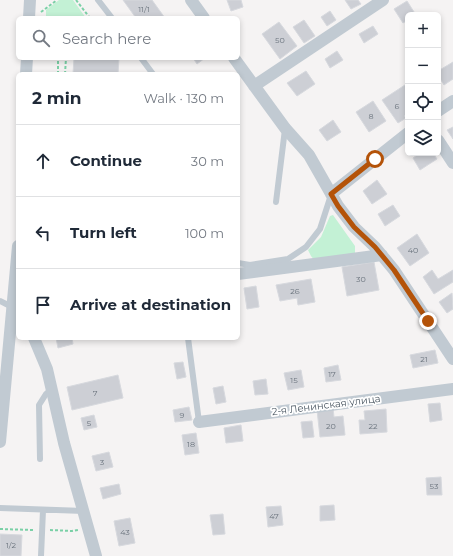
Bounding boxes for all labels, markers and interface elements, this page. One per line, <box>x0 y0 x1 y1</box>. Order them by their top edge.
house number: 11/1 <box>138 4 150 14</box>
map controls <box>405 12 441 156</box>
button: + <box>405 12 441 48</box>
search box <box>16 16 240 60</box>
icon: search <box>30 27 52 49</box>
text: Search here <box>62 29 151 48</box>
house number: 50 <box>275 35 285 45</box>
button: − <box>405 48 441 84</box>
button: locate <box>405 84 441 120</box>
text: 2 min <box>32 88 82 108</box>
text: Walk · 130 m <box>143 90 224 106</box>
house number: 6 <box>395 101 400 111</box>
house number: 8 <box>368 111 374 121</box>
button: layers <box>405 120 441 156</box>
icon: ahead <box>32 150 54 172</box>
route start <box>366 150 384 168</box>
text: Continue <box>70 151 142 170</box>
text: 30 m <box>191 153 224 169</box>
icon: left <box>32 222 54 244</box>
text: Turn left <box>70 223 137 242</box>
text: 100 m <box>185 225 224 241</box>
house number: 40 <box>408 245 418 255</box>
house number: 30 <box>356 274 366 284</box>
house number: 26 <box>290 286 300 296</box>
icon: arrive <box>32 294 54 316</box>
text: Arrive at destination <box>70 295 231 314</box>
route end <box>419 312 437 330</box>
house number: 21 <box>420 354 428 364</box>
house number: 17 <box>328 369 336 379</box>
house number: 15 <box>290 375 298 385</box>
house number: 7 <box>93 388 98 398</box>
street label: 2-я Ленинская улица <box>271 392 381 418</box>
house number: 9 <box>180 410 185 420</box>
house number: 5 <box>87 418 92 428</box>
house number: 20 <box>326 421 336 431</box>
house number: 22 <box>368 421 378 431</box>
house number: 18 <box>187 439 195 449</box>
house number: 3 <box>100 457 105 467</box>
house number: 53 <box>430 481 439 491</box>
house number: 47 <box>269 511 279 521</box>
house number: 43 <box>120 527 130 537</box>
house number: 1/2 <box>6 540 17 550</box>

